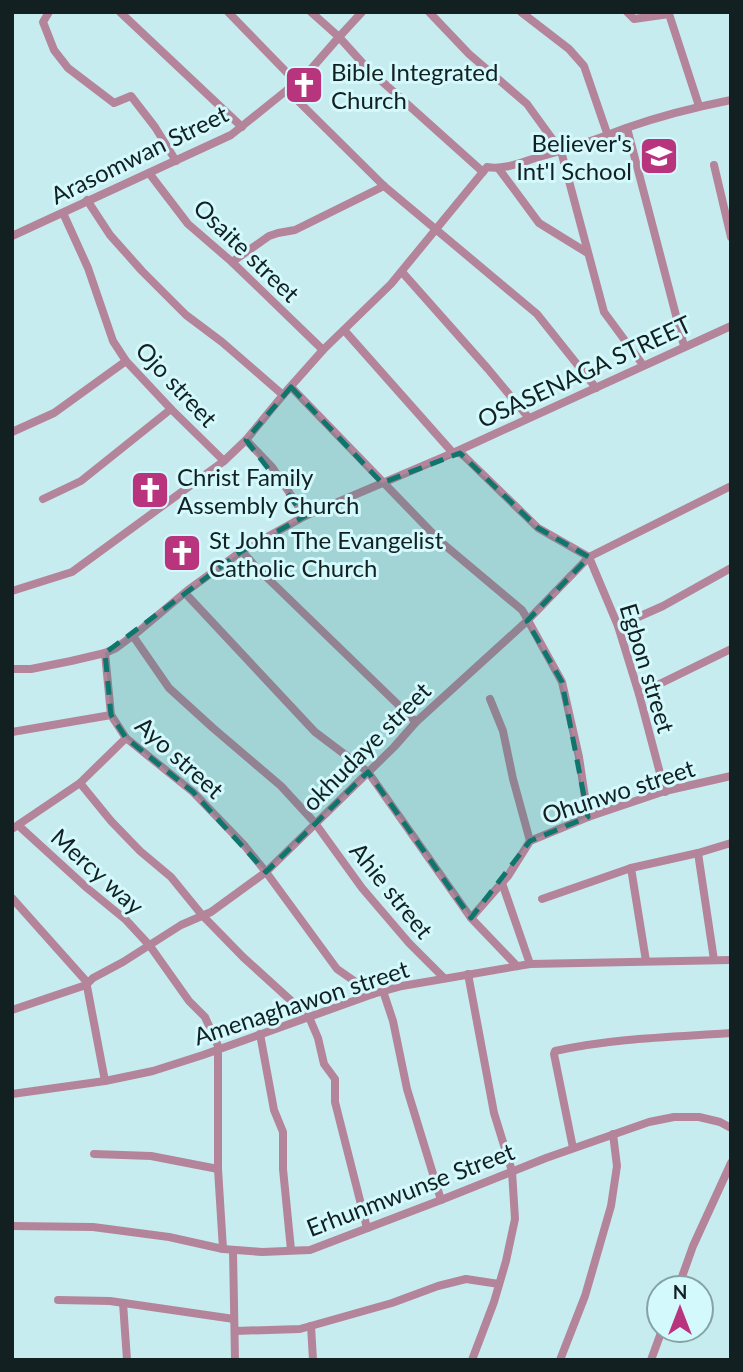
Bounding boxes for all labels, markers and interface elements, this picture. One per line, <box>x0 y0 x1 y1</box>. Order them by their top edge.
place label: Bible Integrated Church <box>331 57 498 114</box>
church icon: Bible Integrated Church <box>283 64 325 106</box>
street label: Arasomwan Street <box>46 98 233 209</box>
place label: Believer's Int'l School <box>516 128 632 185</box>
school or university icon: Believer's Int'l School <box>638 135 680 177</box>
street label: Osaite street <box>188 192 306 308</box>
street label: OSASENAGA STREET <box>473 309 695 433</box>
street label: Ojo street <box>130 335 224 433</box>
place label: Christ Family Assembly Church <box>177 462 359 519</box>
church icon: Christ Family Assembly Church <box>129 469 171 511</box>
place label: St John The Evangelist Catholic Church <box>209 525 444 582</box>
church icon: St John The Evangelist Catholic Church <box>161 532 203 574</box>
street label: Egbon street <box>615 600 682 737</box>
street label: okhudaye street <box>296 676 436 816</box>
street label: Ayo street <box>130 710 230 804</box>
street label: Ohunwo street <box>538 753 698 829</box>
street label: Mercy way <box>46 822 151 920</box>
street label: Ahie street <box>344 836 440 944</box>
street label: Amenaghawon street <box>190 953 413 1050</box>
street label: Erhunmwunse Street <box>302 1136 518 1242</box>
north arrow <box>645 1274 715 1344</box>
text: N <box>673 1280 687 1303</box>

